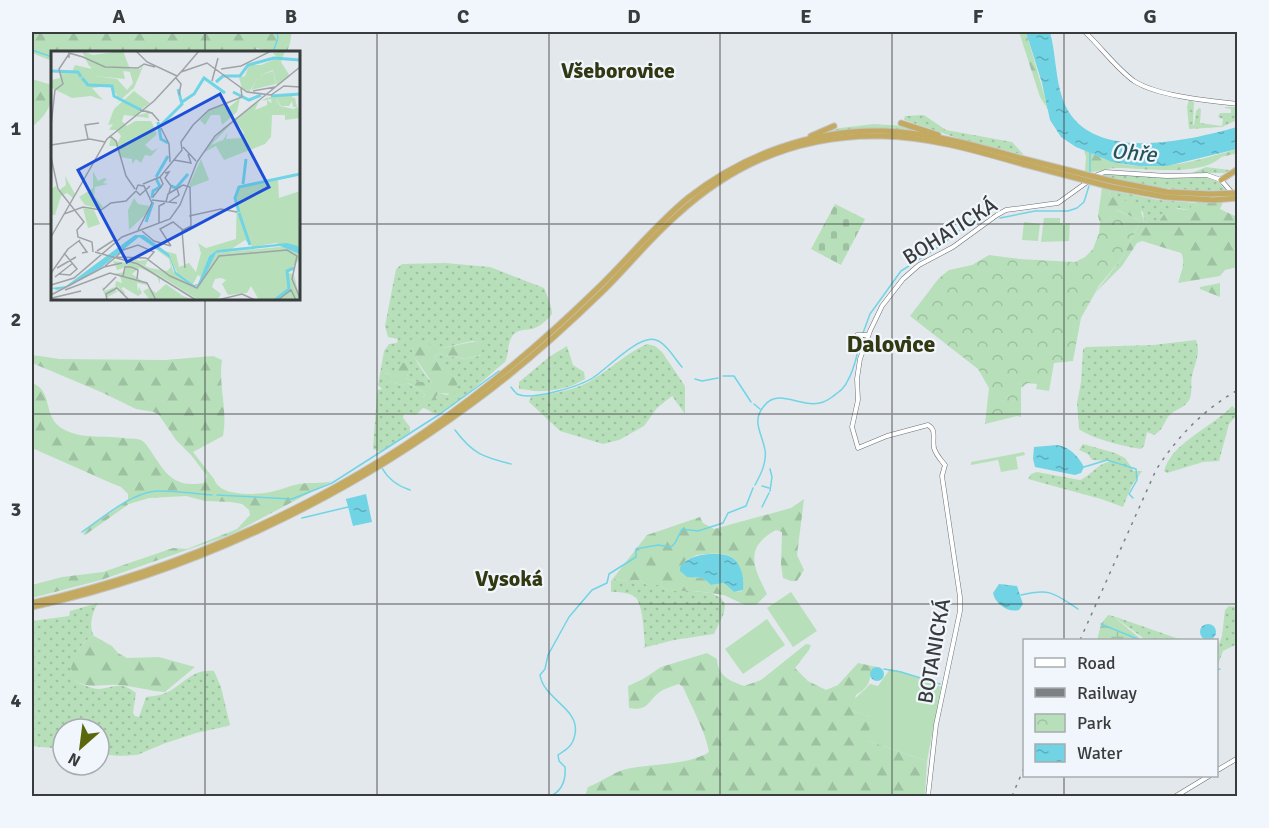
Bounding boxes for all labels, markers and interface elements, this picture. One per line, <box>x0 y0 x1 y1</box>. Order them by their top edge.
text: A <box>113 4 126 29</box>
text: B <box>285 4 297 29</box>
text: C <box>457 4 469 29</box>
text: D <box>627 4 641 29</box>
text: E <box>800 4 812 29</box>
text: F <box>973 4 984 29</box>
text: G <box>1143 4 1157 29</box>
inset map <box>51 51 300 300</box>
district label: Všeborovice <box>561 57 675 84</box>
text: 1 <box>11 116 22 141</box>
water label: Ohře <box>1110 137 1159 168</box>
street label: BOHATICKÁ <box>898 192 1002 270</box>
text: 2 <box>11 307 21 332</box>
district label: Dalovice <box>847 329 936 359</box>
text: 3 <box>11 497 21 522</box>
district label: Vysoká <box>475 565 543 592</box>
street label: BOTANICKÁ <box>912 596 956 706</box>
legend <box>1023 639 1218 777</box>
text: Road <box>1077 652 1116 674</box>
text: Railway <box>1077 682 1138 704</box>
text: 4 <box>11 688 22 713</box>
text: Park <box>1077 712 1112 734</box>
north arrow <box>51 717 111 777</box>
text: Water <box>1077 742 1123 764</box>
text: N <box>65 748 84 771</box>

